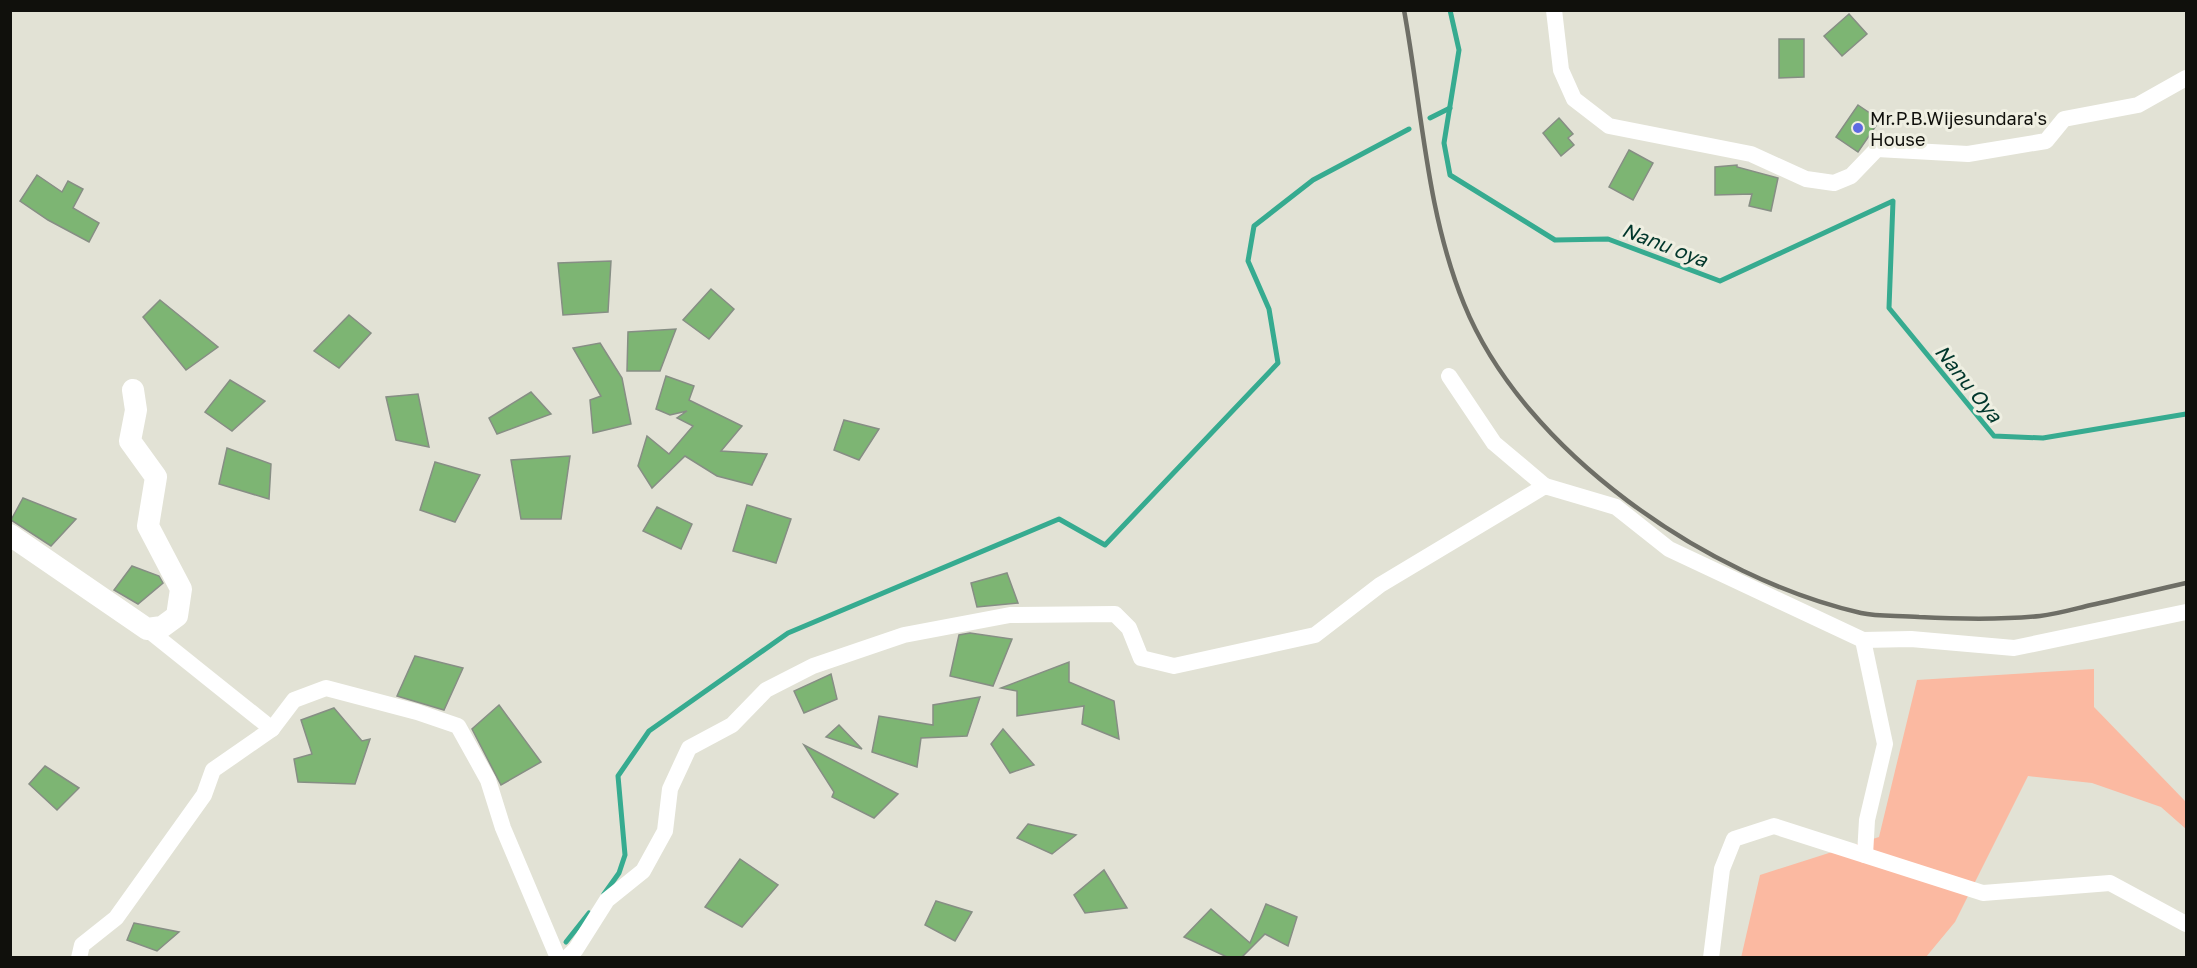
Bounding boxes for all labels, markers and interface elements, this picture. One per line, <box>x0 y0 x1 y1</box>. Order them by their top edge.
place label: Mr.P.B.Wijesundara's House <box>1870 107 2047 150</box>
marker: Mr.P.B.Wijesundara's House <box>1851 121 1865 135</box>
water label: Nanu oya <box>1619 217 1712 272</box>
water label: Nanu Oya <box>1930 339 2008 428</box>

